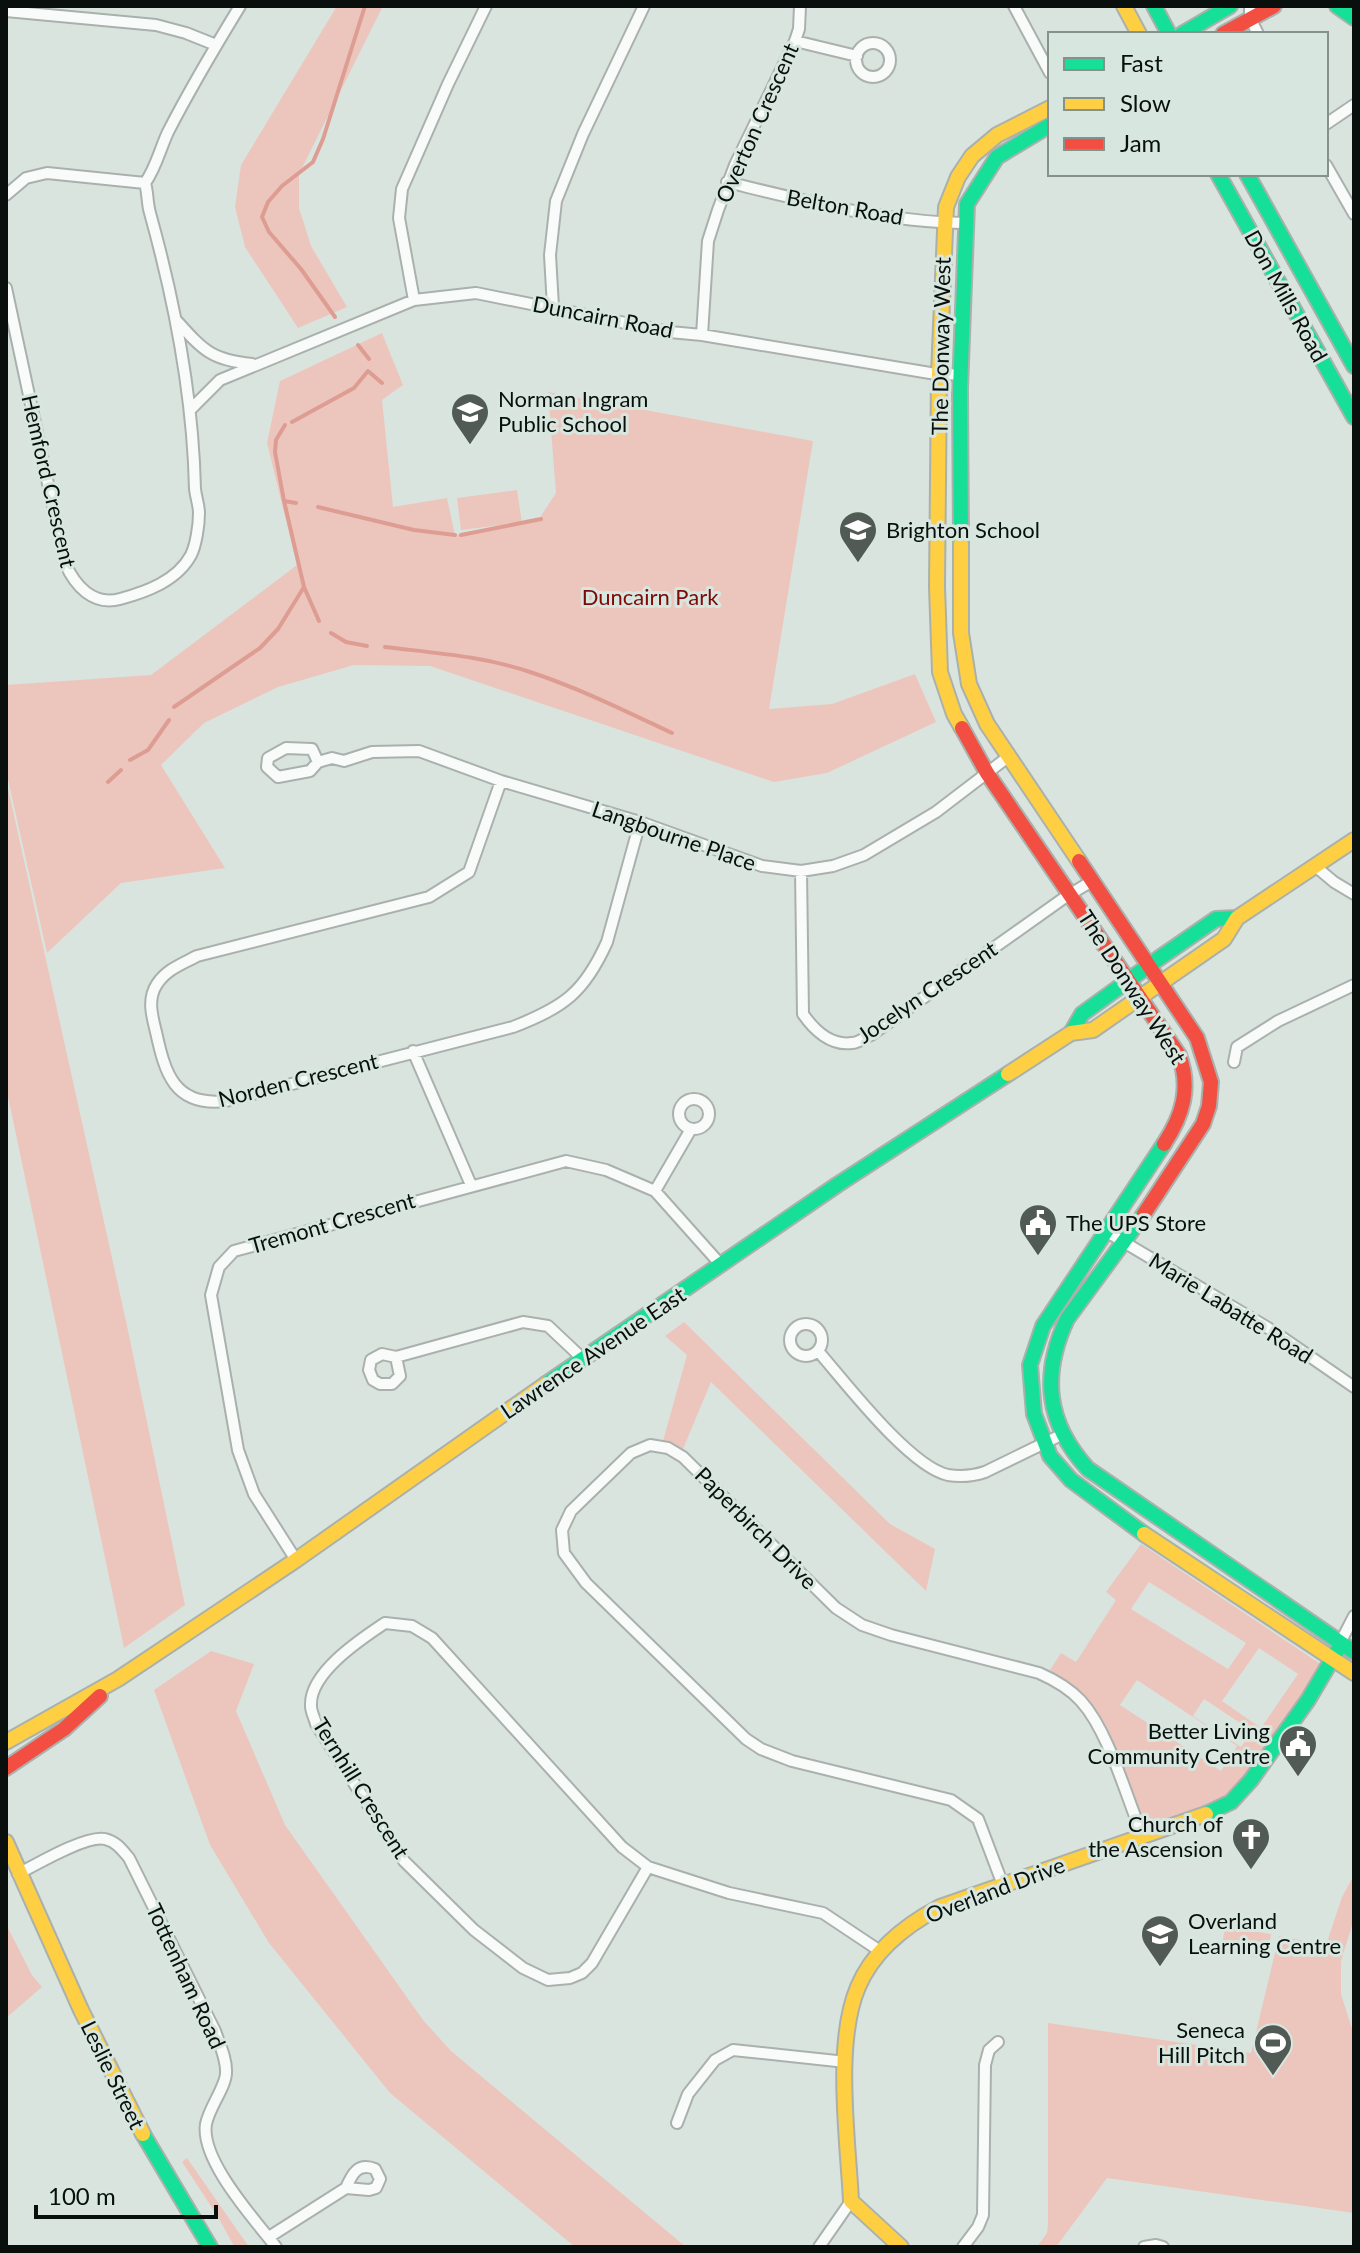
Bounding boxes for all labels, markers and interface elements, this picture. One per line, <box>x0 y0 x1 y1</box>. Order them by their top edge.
legend <box>1048 32 1328 176</box>
street label: Overton Crescent <box>709 39 804 207</box>
text: Fast <box>1120 48 1163 77</box>
text: Slow <box>1120 88 1171 117</box>
text: Jam <box>1120 128 1161 157</box>
street label: Belton Road <box>785 183 905 230</box>
street label: Don Mills Road <box>1239 225 1334 367</box>
street label: The Donway West <box>925 257 956 435</box>
street label: Duncairn Road <box>531 290 676 343</box>
place label: Norman Ingram Public School <box>498 385 648 437</box>
school or university icon: Norman Ingram Public School <box>449 391 491 446</box>
street label: Hemford Crescent <box>16 392 83 570</box>
school or university icon: Brighton School <box>837 509 879 564</box>
place label: Brighton School <box>886 516 1040 543</box>
park label: Duncairn Park <box>582 583 719 610</box>
street label: Langbourne Place <box>589 795 760 876</box>
street label: The Donway West <box>1073 905 1192 1069</box>
street label: Jocelyn Crescent <box>852 935 1002 1048</box>
street label: Norden Crescent <box>215 1047 381 1112</box>
street label: Tremont Crescent <box>246 1186 418 1259</box>
public building icon: The UPS Store <box>1017 1202 1059 1257</box>
place label: The UPS Store <box>1066 1209 1206 1236</box>
street label: Marie Labatte Road <box>1144 1246 1318 1369</box>
street label: Lawrence Avenue East <box>495 1281 690 1424</box>
street label: Paperbirch Drive <box>690 1461 823 1594</box>
street label: Ternhill Crescent <box>307 1712 416 1863</box>
place label: Better Living Community Centre <box>1087 1717 1270 1769</box>
public building icon: Better Living Community Centre <box>1277 1723 1319 1778</box>
place label: Church of the Ascension <box>1088 1810 1223 1862</box>
church icon: Church of the Ascension <box>1230 1816 1272 1871</box>
street label: Overland Drive <box>921 1851 1068 1928</box>
street label: Tottenham Road <box>141 1899 232 2053</box>
place label: Overland Learning Centre <box>1188 1907 1341 1959</box>
school or university icon: Overland Learning Centre <box>1139 1913 1181 1968</box>
street label: Leslie Street <box>76 2016 151 2134</box>
place label: Seneca Hill Pitch <box>1158 2016 1245 2068</box>
sports icon: Seneca Hill Pitch <box>1252 2022 1294 2077</box>
scale bar <box>36 2169 216 2219</box>
text: 100 m <box>48 2181 116 2210</box>

